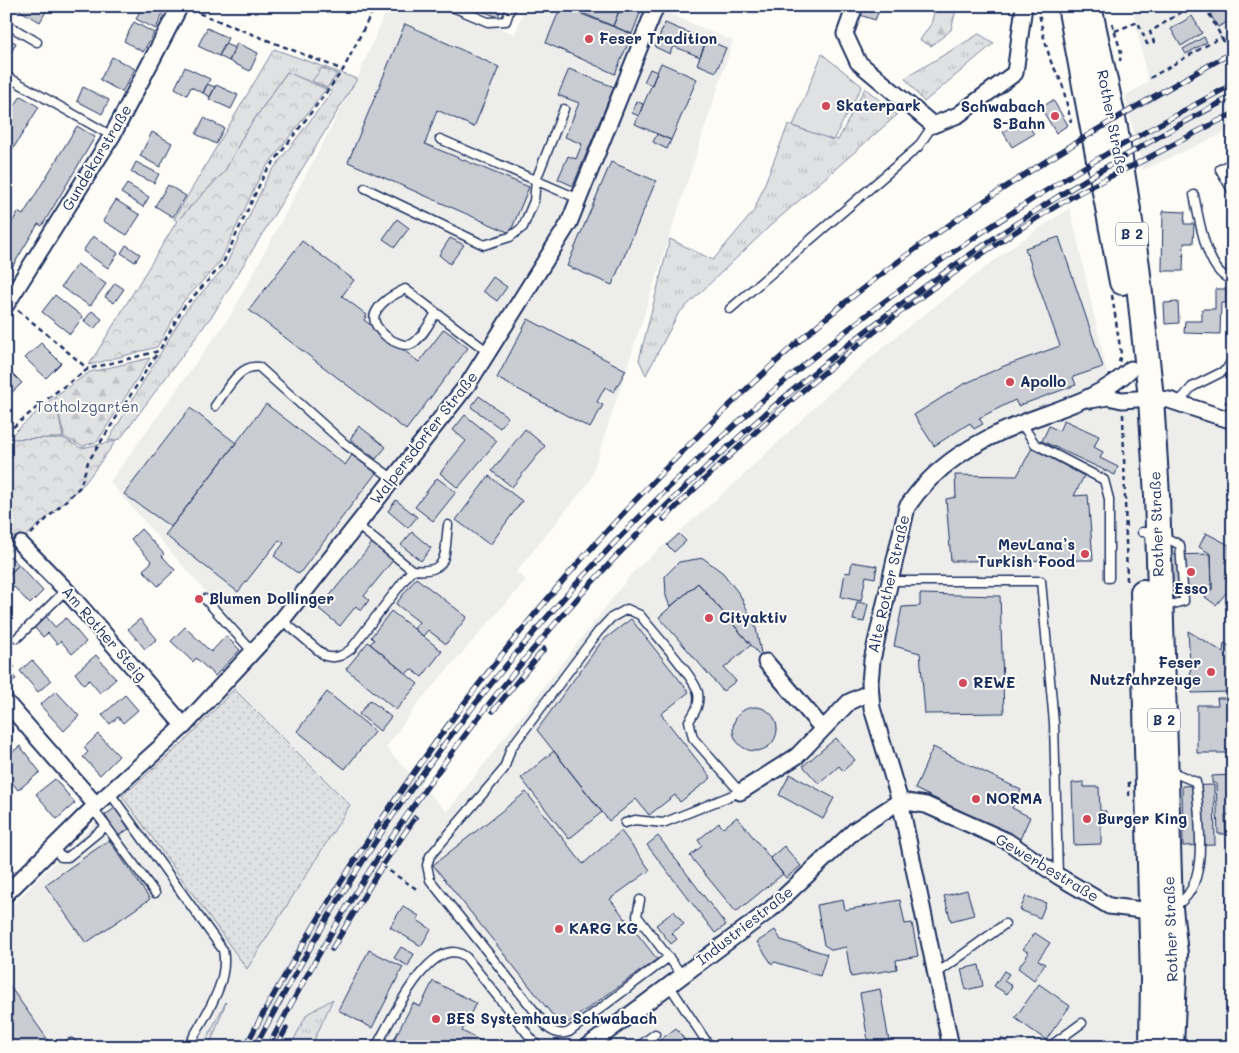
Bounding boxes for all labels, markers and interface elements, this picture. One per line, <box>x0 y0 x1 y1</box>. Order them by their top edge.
place label: Feser Tradition <box>599 28 717 48</box>
marker: Feser Tradition <box>583 33 595 45</box>
street label: Rother Straße <box>1093 68 1133 176</box>
place label: Skaterpark <box>836 95 921 115</box>
place label: Schwabach S-Bahn <box>961 96 1045 133</box>
marker: Skaterpark <box>820 100 832 112</box>
street label: Gundekarstraße <box>56 101 136 214</box>
marker: Schwabach S-Bahn <box>1049 110 1061 122</box>
road number: B 2 <box>1116 222 1148 245</box>
street label: Walpersdorfer Straße <box>365 367 481 508</box>
place label: Apollo <box>1020 371 1066 391</box>
marker: Apollo <box>1004 376 1016 388</box>
park label: Totholzgarten <box>35 396 139 416</box>
street label: Rother Straße <box>1144 471 1168 577</box>
street label: Alte Rother Straße <box>862 513 914 655</box>
place label: MevLana’s Turkish Food <box>978 534 1075 571</box>
marker: MevLana’s Turkish Food <box>1079 548 1091 560</box>
marker: Esso <box>1185 566 1197 578</box>
place label: Esso <box>1174 578 1208 598</box>
street label: Am Rother Steig <box>58 582 152 685</box>
place label: Blumen Dollinger <box>209 588 334 608</box>
marker: Blumen Dollinger <box>193 593 205 605</box>
place label: Cityaktiv <box>719 607 787 627</box>
marker: Cityaktiv <box>703 612 715 624</box>
place label: Feser Nutzfahrzeuge <box>1090 652 1201 689</box>
marker: Feser Nutzfahrzeuge <box>1205 666 1217 678</box>
place label: REWE <box>973 672 1015 692</box>
marker: REWE <box>957 677 969 689</box>
road number: B 2 <box>1148 708 1180 732</box>
place label: NORMA <box>986 788 1043 808</box>
marker: NORMA <box>970 793 982 805</box>
place label: Burger King <box>1097 808 1187 828</box>
marker: Burger King <box>1081 813 1093 825</box>
street label: Gewerbestraße <box>992 828 1103 906</box>
street label: Rother Straße <box>1158 876 1182 982</box>
street label: Industriestraße <box>692 881 797 969</box>
place label: KARG KG <box>569 918 639 938</box>
marker: KARG KG <box>553 923 565 935</box>
place label: BES Systemhaus Schwabach <box>446 1008 657 1028</box>
marker: BES Systemhaus Schwabach <box>430 1013 442 1025</box>

